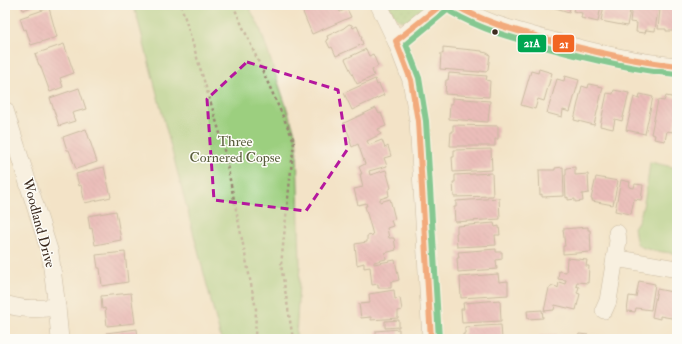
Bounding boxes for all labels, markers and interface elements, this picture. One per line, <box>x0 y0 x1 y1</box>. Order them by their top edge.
unlabelled marker <box>490 27 500 37</box>
line badge: 21A <box>517 34 547 53</box>
line badge: 21 <box>552 34 575 53</box>
text: 21A <box>524 37 541 50</box>
text: 21 <box>559 38 569 51</box>
park label: Three Cornered Copse <box>190 133 281 167</box>
street label: Woodland Drive <box>19 176 59 270</box>

